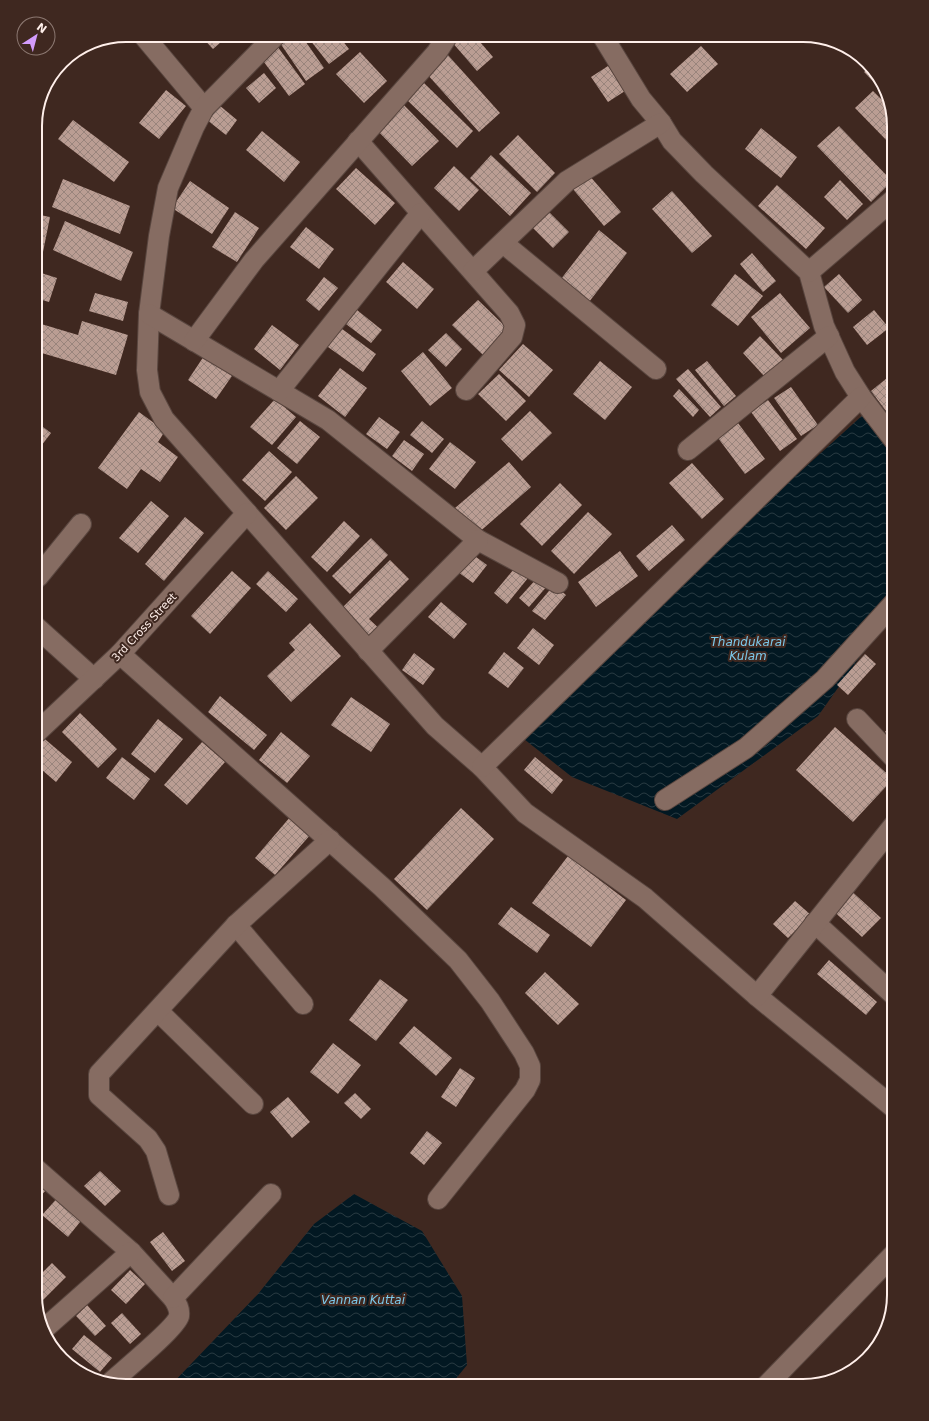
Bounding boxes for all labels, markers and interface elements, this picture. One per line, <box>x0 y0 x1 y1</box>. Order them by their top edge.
north arrow <box>16 16 56 56</box>
text: N <box>34 20 49 36</box>
street label: 3rd Cross Street <box>109 590 180 664</box>
water label: Thandukarai Kulam <box>710 635 786 663</box>
water label: Vannan Kuttai <box>321 1293 406 1307</box>

